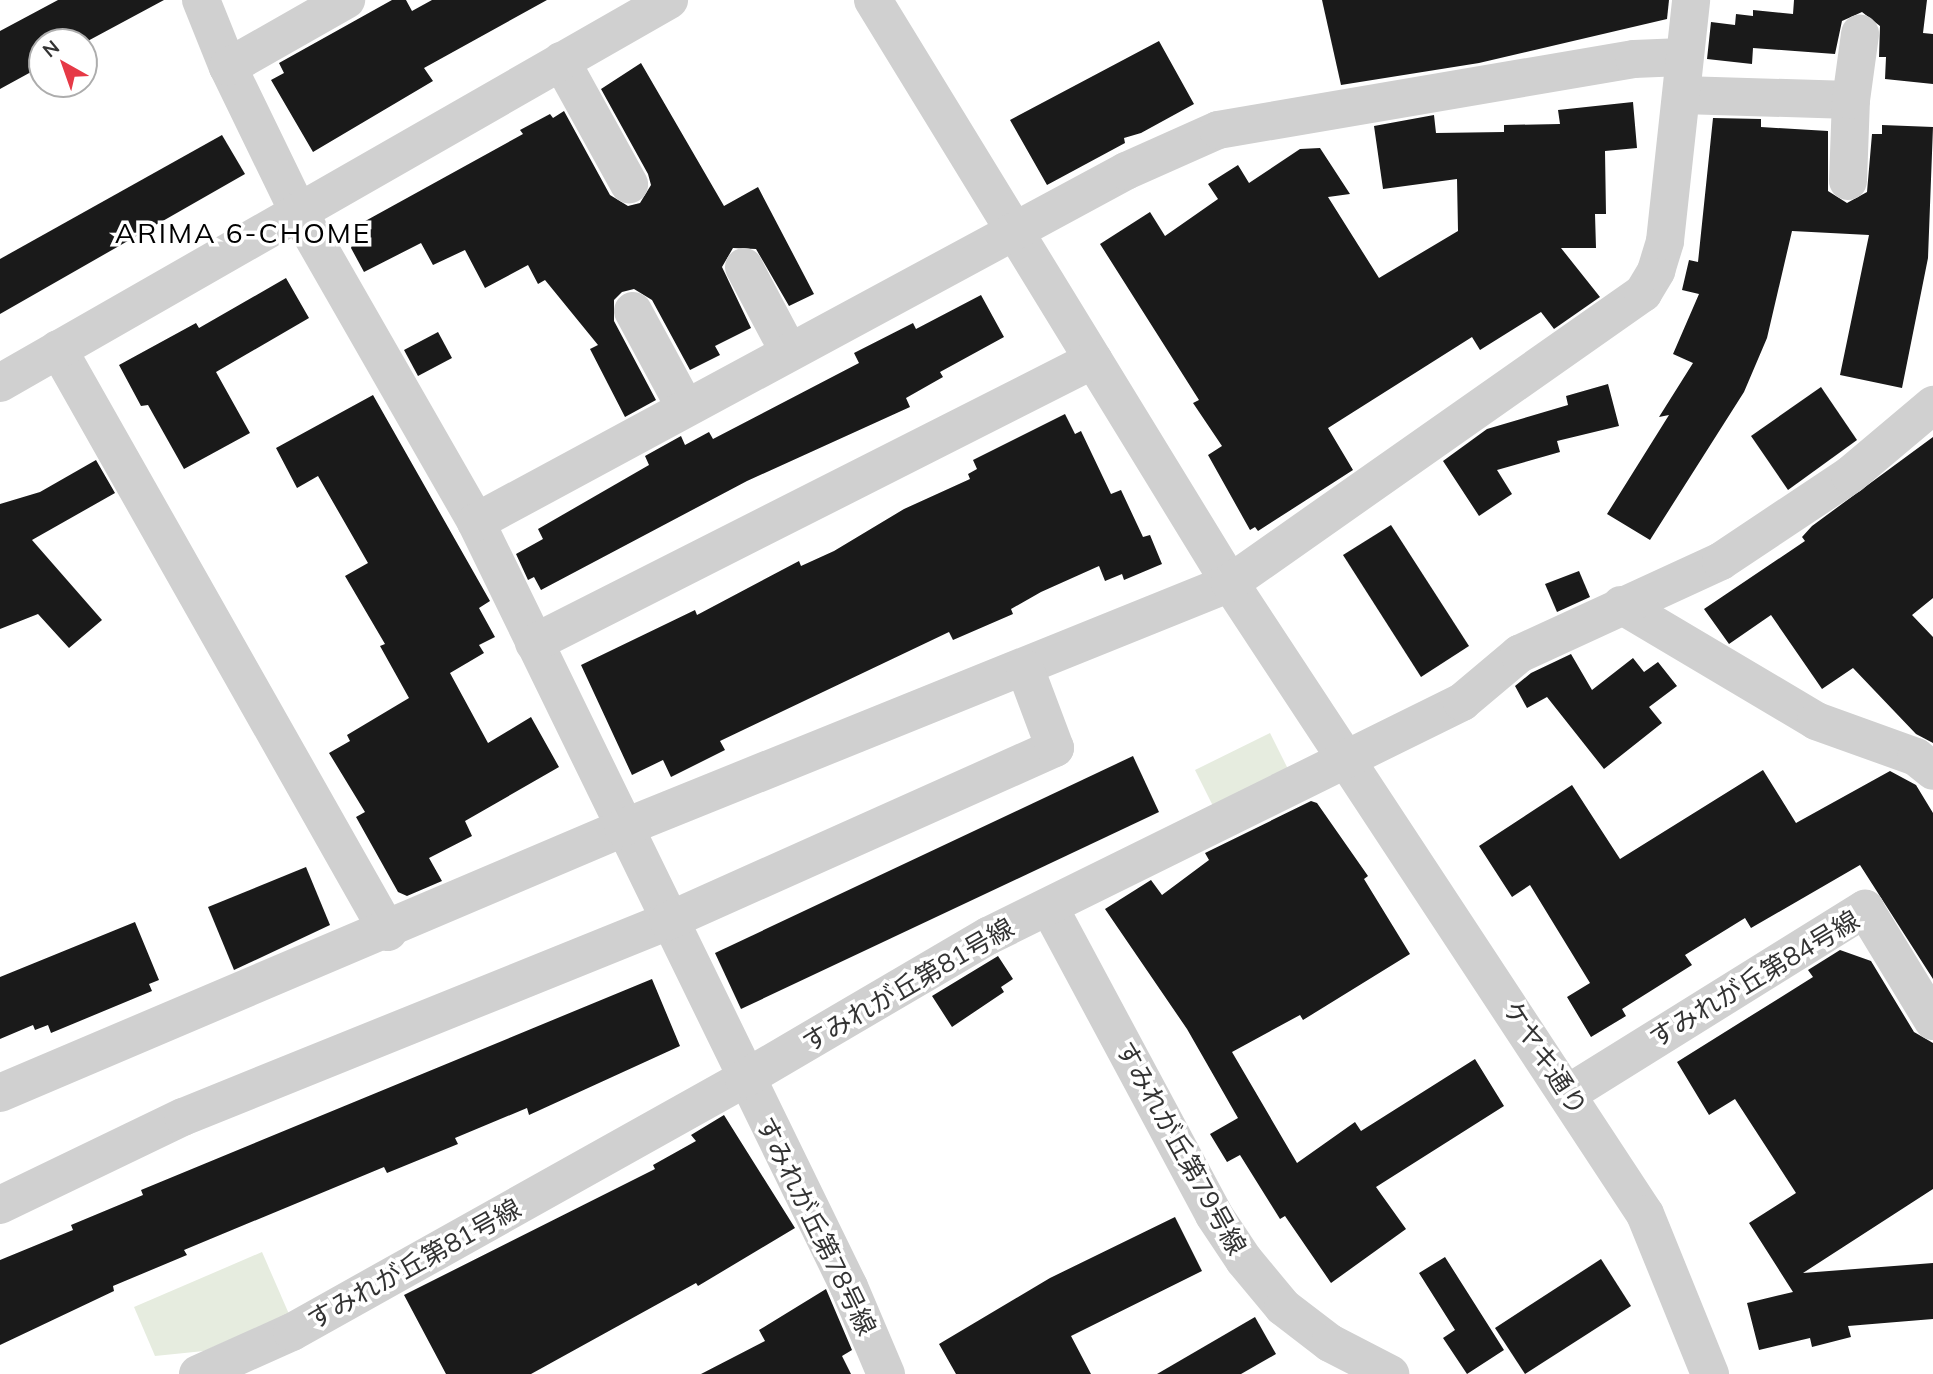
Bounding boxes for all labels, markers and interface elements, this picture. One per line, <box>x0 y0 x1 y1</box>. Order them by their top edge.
north arrow <box>28 28 98 98</box>
text: N <box>38 35 64 62</box>
district label: ARIMA 6-CHOME <box>116 216 370 250</box>
street label: すみれが丘第84号線 <box>1643 904 1865 1054</box>
street label: すみれが丘第81号線 <box>797 912 1019 1058</box>
street label: ケヤキ通り <box>1497 995 1593 1121</box>
street label: すみれが丘第79号線 <box>1109 1036 1253 1260</box>
street label: すみれが丘第78号線 <box>750 1112 882 1340</box>
street label: すみれが丘第81号線 <box>302 1192 526 1336</box>

